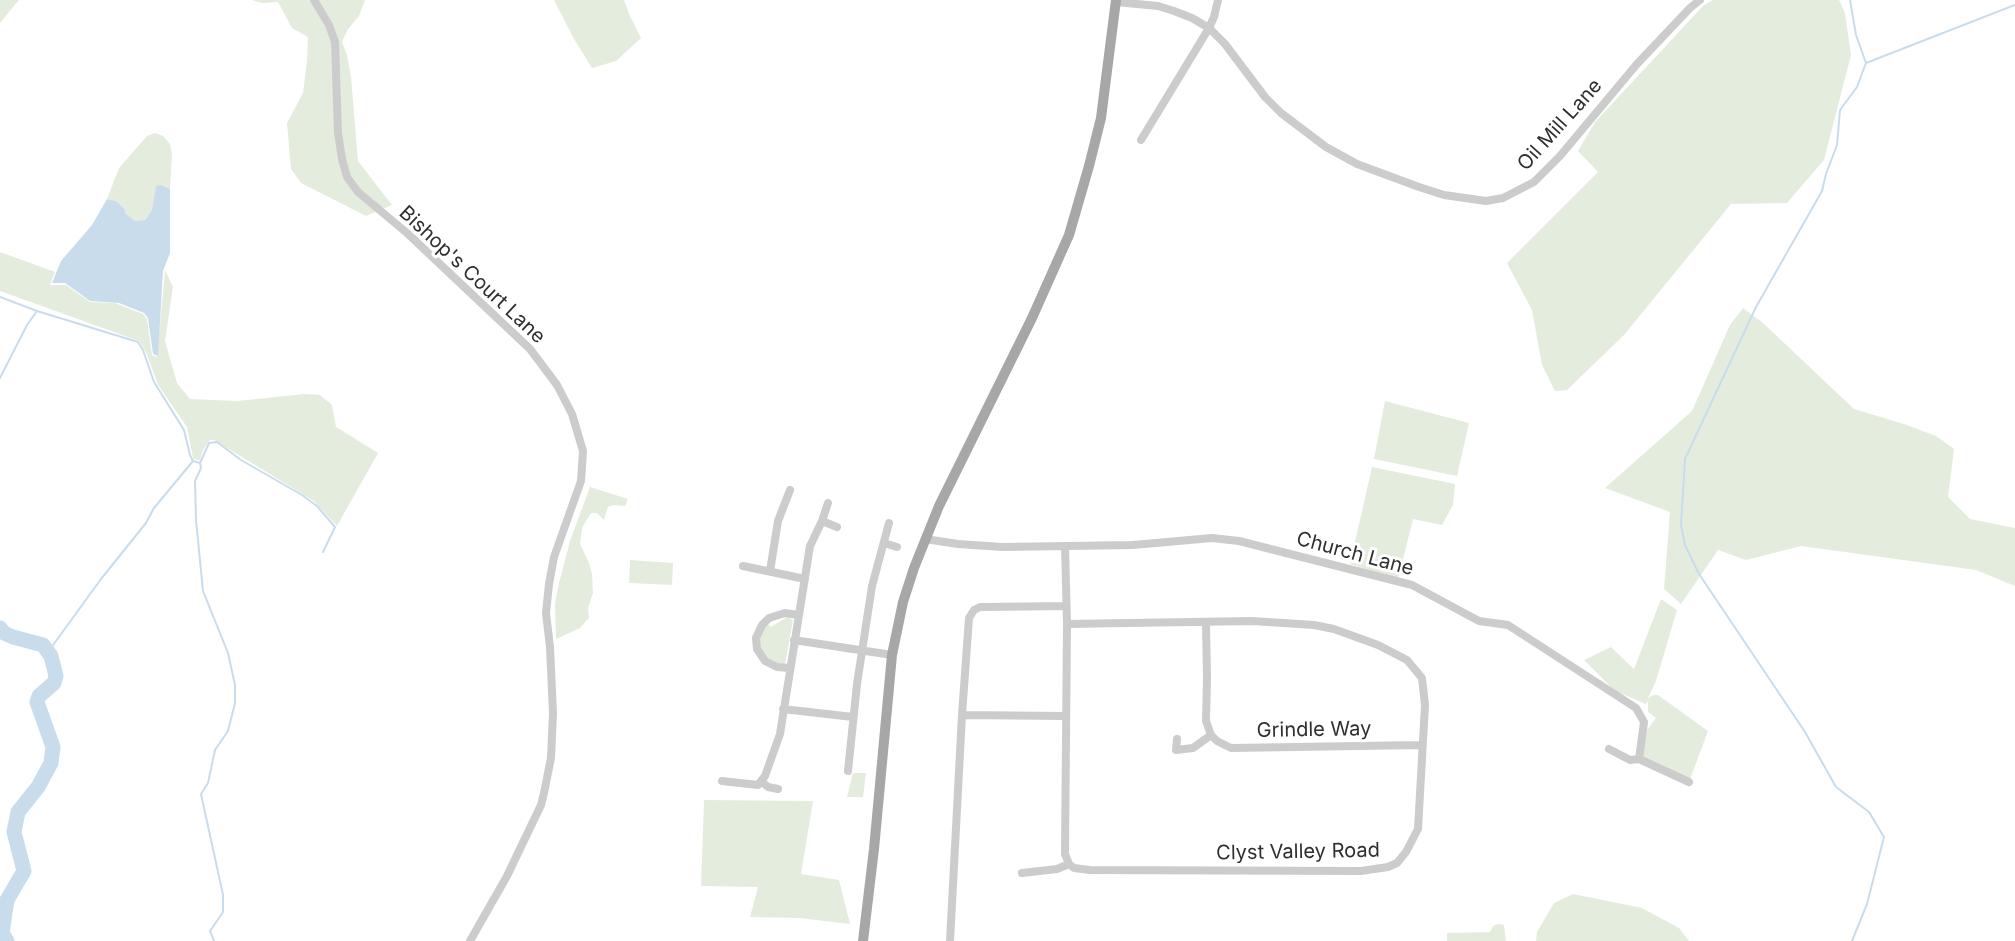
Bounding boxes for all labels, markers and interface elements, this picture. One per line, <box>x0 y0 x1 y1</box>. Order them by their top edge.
street label: Oil Mill Lane <box>1513 74 1607 176</box>
street label: Bishop's Court Lane <box>394 201 550 349</box>
street label: Church Lane <box>1294 527 1416 581</box>
street label: Grindle Way <box>1256 717 1372 743</box>
street label: Clyst Valley Road <box>1216 839 1380 865</box>

